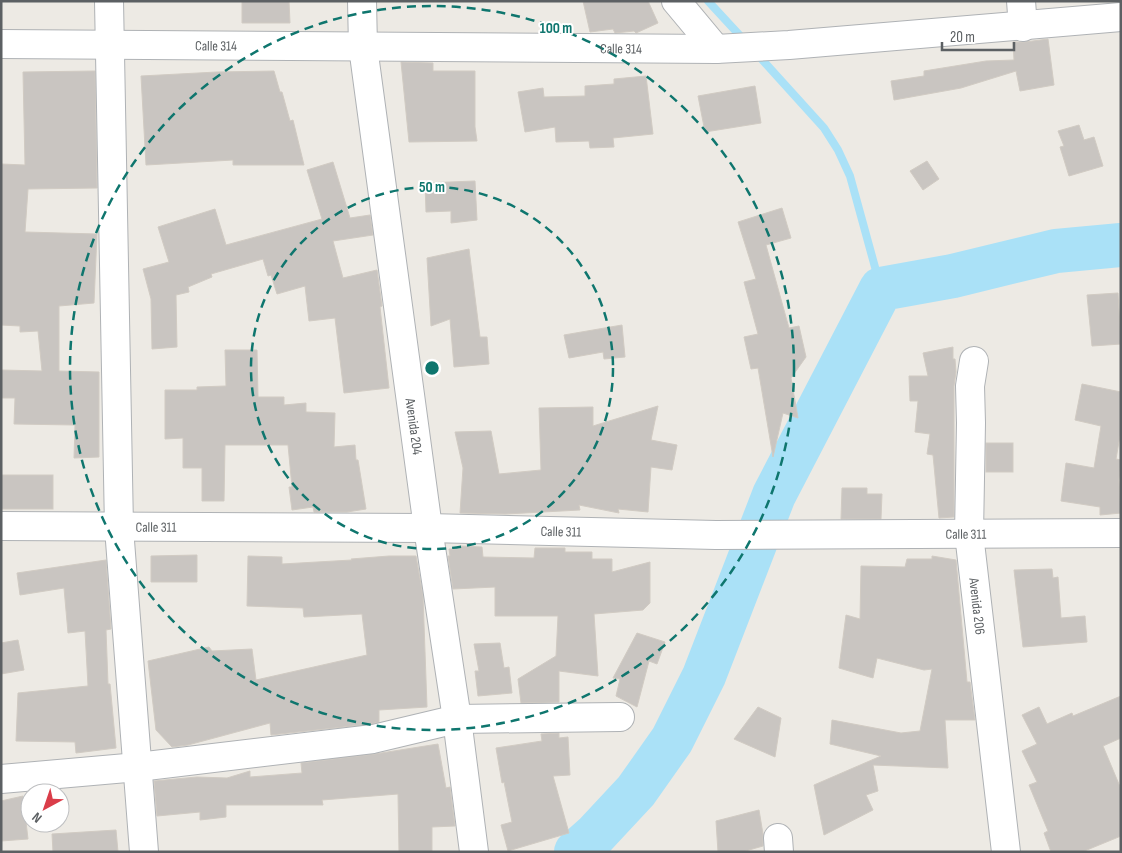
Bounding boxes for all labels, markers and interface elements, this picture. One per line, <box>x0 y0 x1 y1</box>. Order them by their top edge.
text: 100 m <box>540 19 572 38</box>
scale bar <box>942 20 1014 52</box>
text: 20 m <box>950 28 975 47</box>
street label: Calle 314 <box>195 37 237 54</box>
street label: Calle 314 <box>600 40 642 57</box>
text: 50 m <box>419 178 445 197</box>
centre of rings <box>423 359 441 377</box>
street label: Avenida 204 <box>402 396 427 456</box>
street label: Calle 311 <box>136 518 176 535</box>
street label: Calle 311 <box>540 522 582 540</box>
street label: Calle 311 <box>945 525 986 542</box>
street label: Avenida 206 <box>966 576 989 635</box>
north arrow <box>20 783 70 833</box>
text: N <box>29 809 45 826</box>

